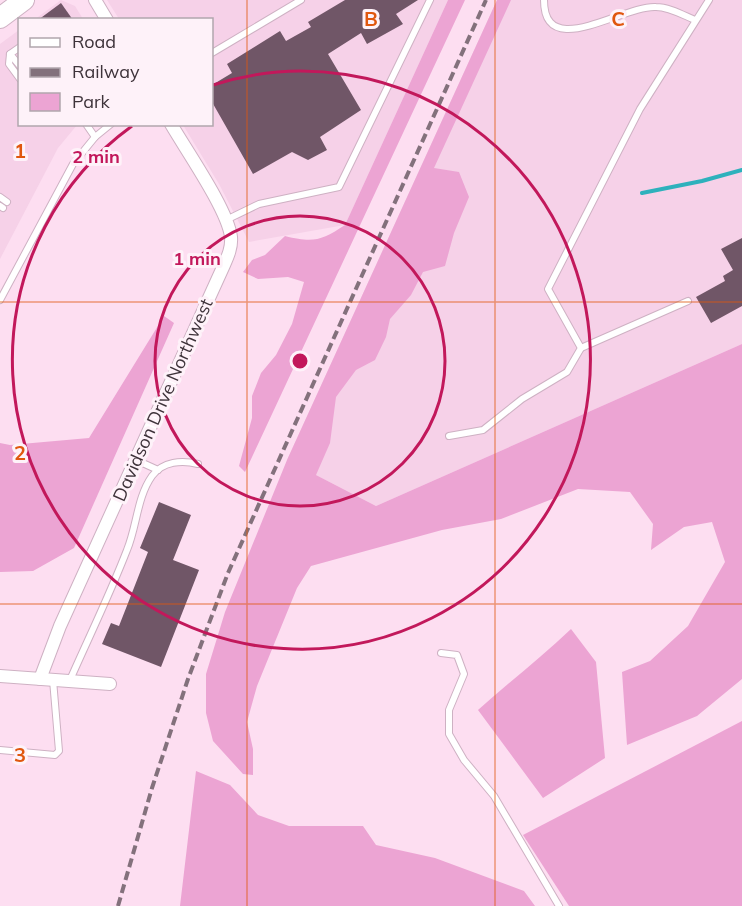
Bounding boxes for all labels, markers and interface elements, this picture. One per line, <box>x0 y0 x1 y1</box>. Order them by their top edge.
text: B <box>364 6 378 31</box>
text: C <box>611 6 625 31</box>
legend <box>18 18 213 126</box>
text: Road <box>72 30 116 53</box>
text: Railway <box>72 60 140 83</box>
text: Park <box>72 90 111 113</box>
text: 1 <box>14 138 26 163</box>
text: 2 min <box>72 145 120 168</box>
text: 1 min <box>173 247 221 270</box>
street label: Davidson Drive Northwest <box>107 295 218 505</box>
centre of rings <box>290 351 310 371</box>
text: 2 <box>14 440 26 465</box>
text: 3 <box>14 742 26 767</box>

